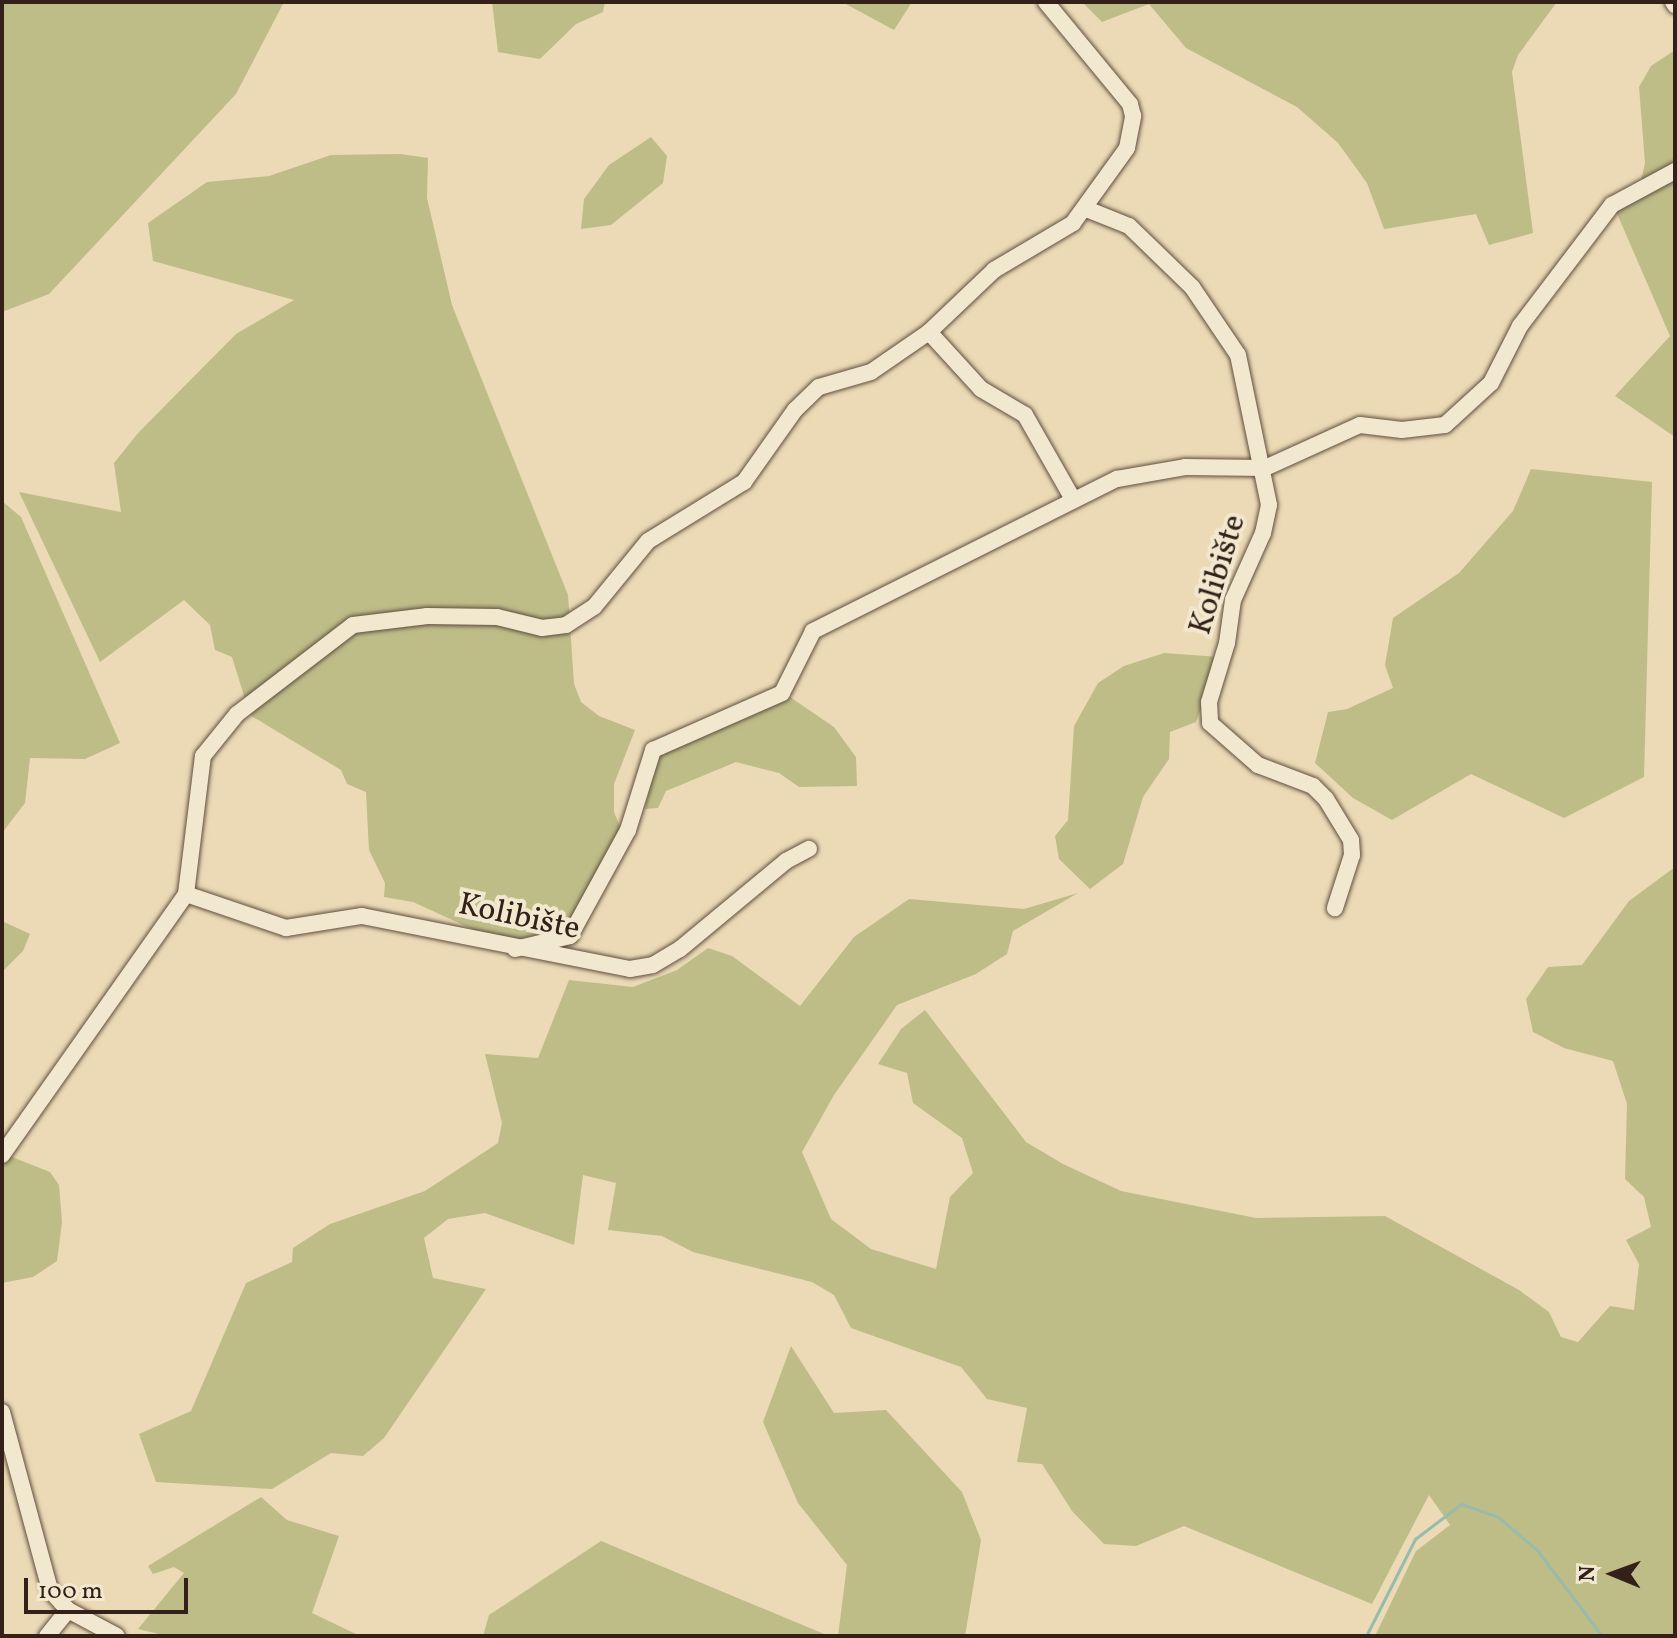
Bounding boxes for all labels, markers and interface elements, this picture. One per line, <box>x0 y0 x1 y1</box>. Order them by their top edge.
street label: Kolibište <box>1183 510 1255 640</box>
street label: Kolibište <box>455 886 583 950</box>
north arrow <box>1573 1534 1653 1614</box>
scale bar <box>28 1562 192 1612</box>
text: N <box>1573 1565 1604 1582</box>
text: 100 m <box>38 1575 103 1609</box>

